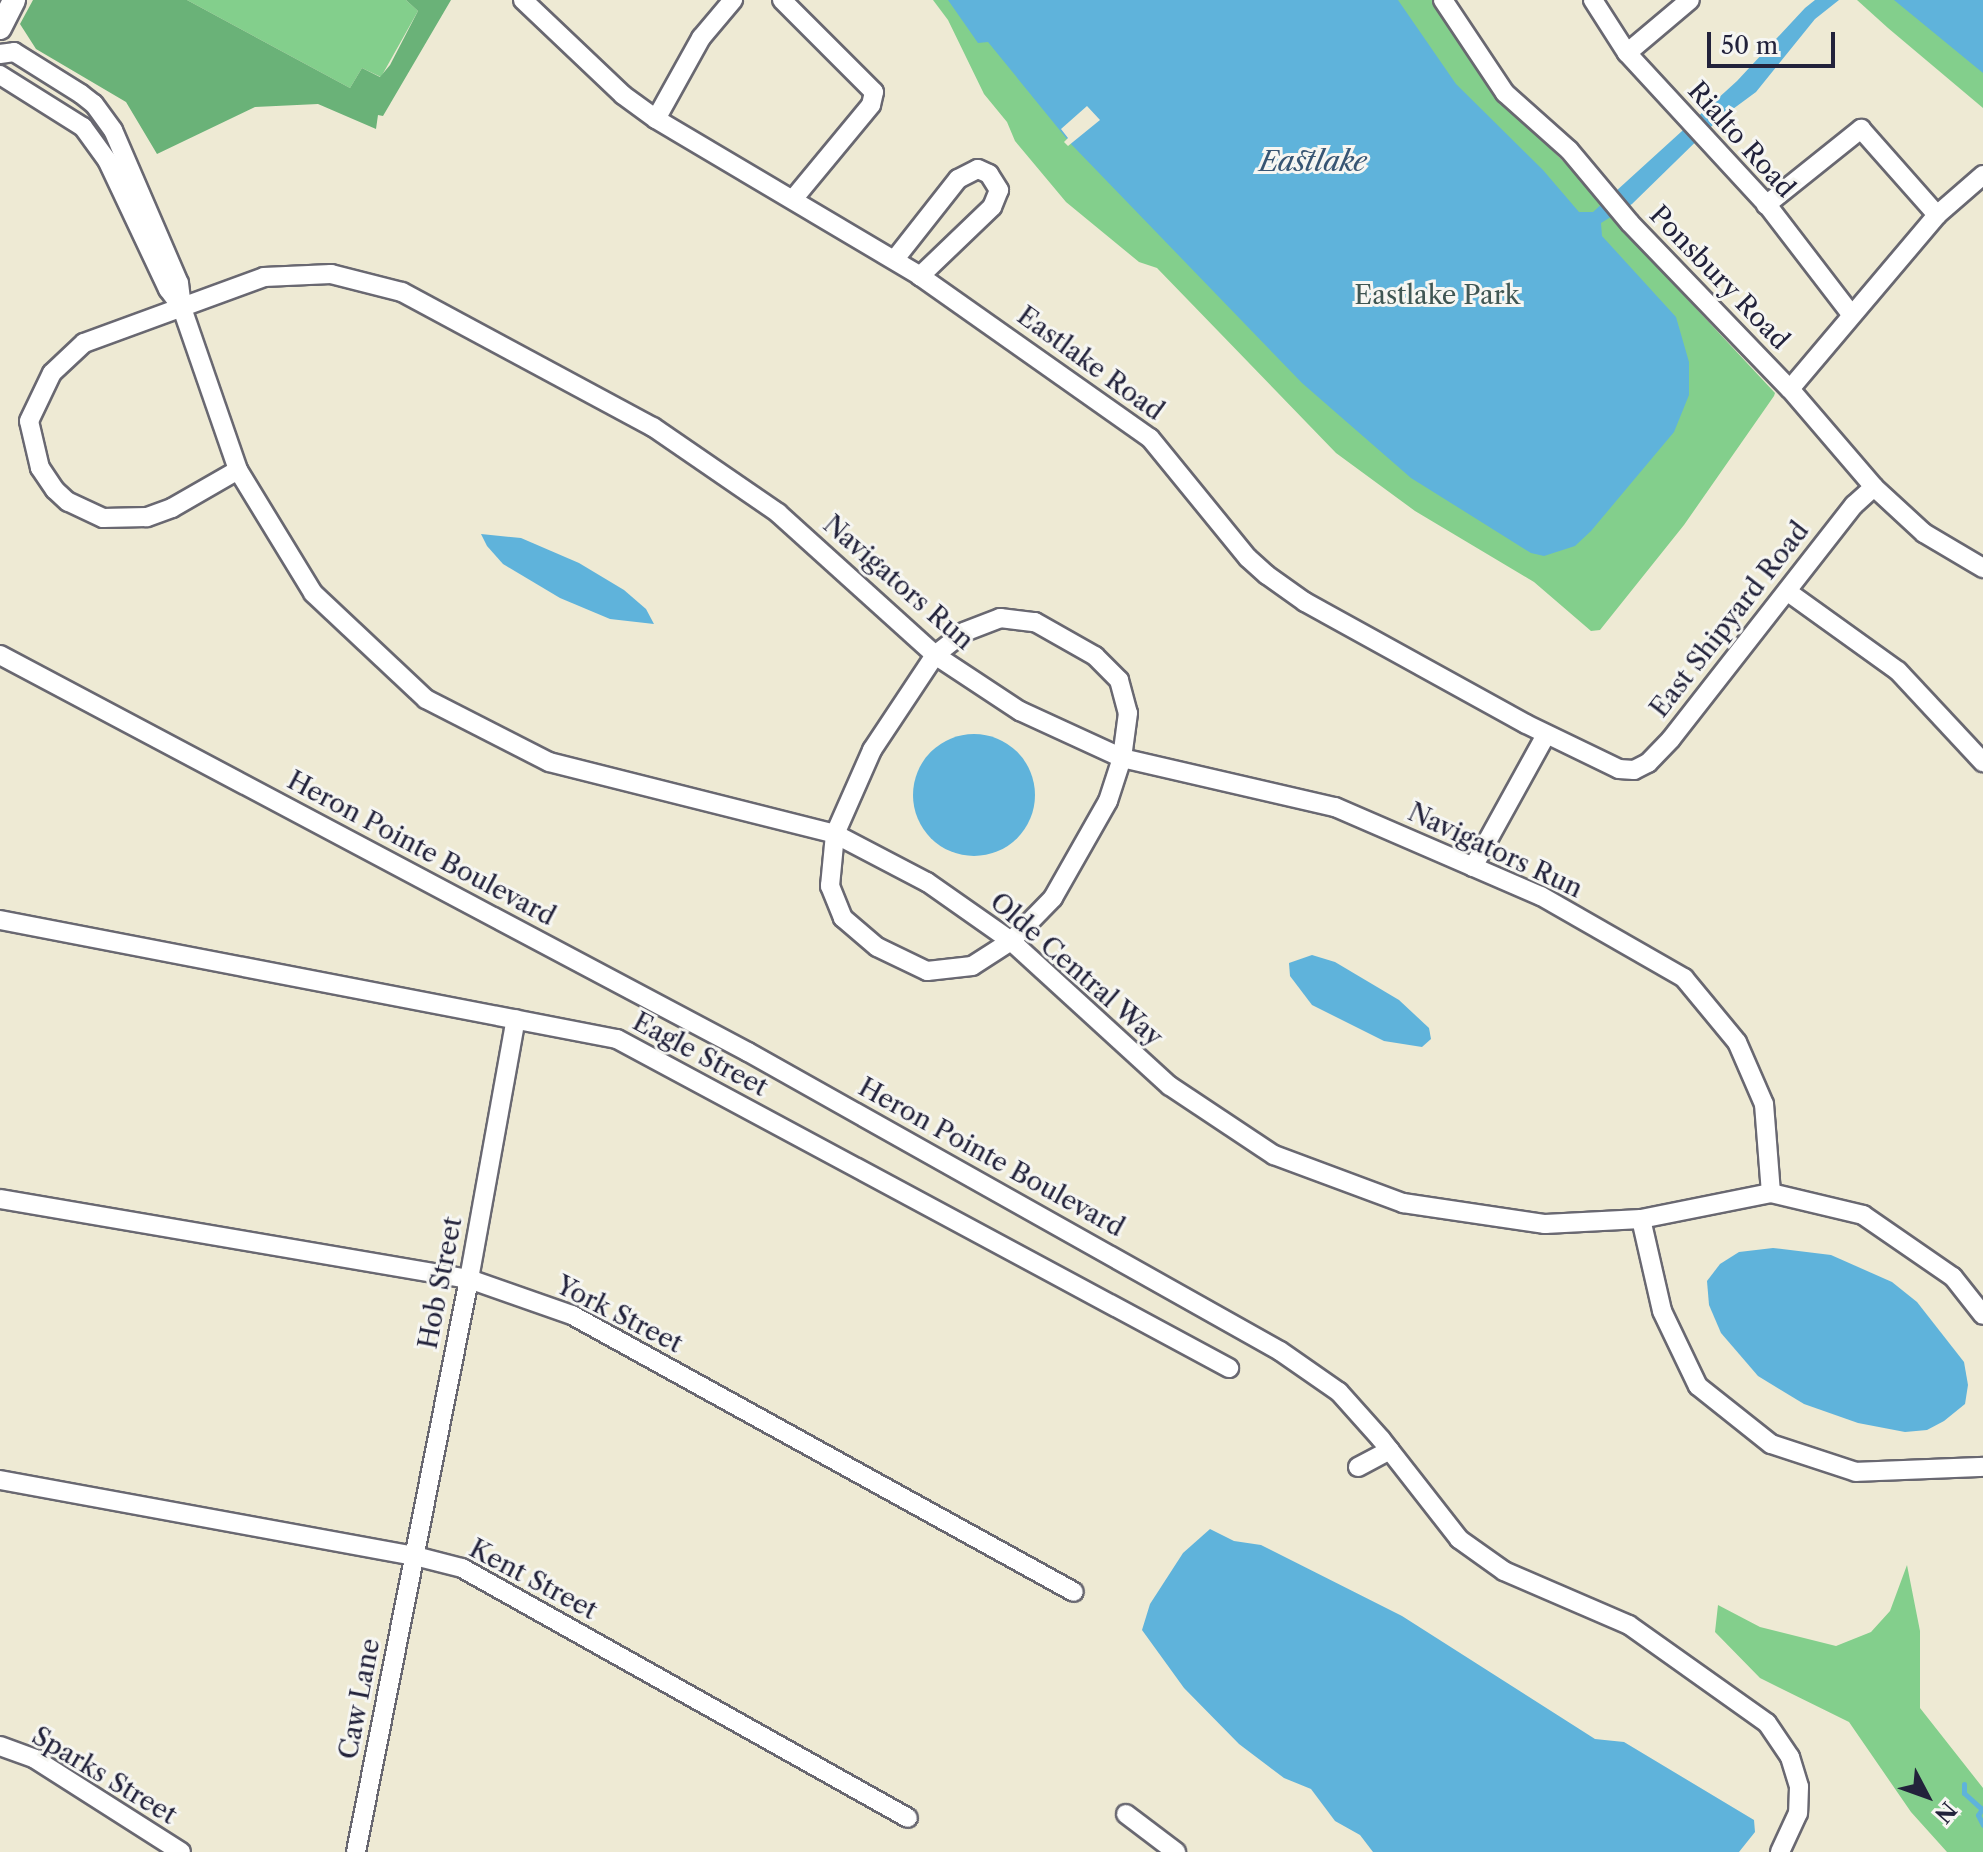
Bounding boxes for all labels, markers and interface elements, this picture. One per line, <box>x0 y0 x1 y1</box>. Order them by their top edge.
scale bar <box>1711 16 1839 66</box>
text: 50 m <box>1721 31 1778 60</box>
street label: Rialto Road <box>1681 76 1801 204</box>
water label: Eastlake <box>1259 144 1367 178</box>
street label: Ponsbury Road <box>1642 199 1796 357</box>
park label: Eastlake Park <box>1354 280 1520 312</box>
street label: Eastlake Road <box>1011 300 1169 428</box>
street label: Navigators Run <box>817 509 979 657</box>
street label: East Shipyard Road <box>1644 516 1816 724</box>
street label: Heron Pointe Boulevard <box>282 765 560 933</box>
street label: Navigators Run <box>1403 797 1587 905</box>
street label: Olde Central Way <box>983 886 1169 1054</box>
street label: Eagle Street <box>627 1006 773 1104</box>
street label: Heron Pointe Boulevard <box>853 1072 1129 1244</box>
street label: Hob Street <box>413 1214 469 1352</box>
street label: York Street <box>550 1270 688 1360</box>
street label: Kent Street <box>464 1533 602 1627</box>
street label: Caw Lane <box>333 1636 387 1762</box>
street label: Sparks Street <box>26 1721 182 1831</box>
north arrow <box>1887 1756 1967 1836</box>
text: N <box>1929 1796 1962 1828</box>

